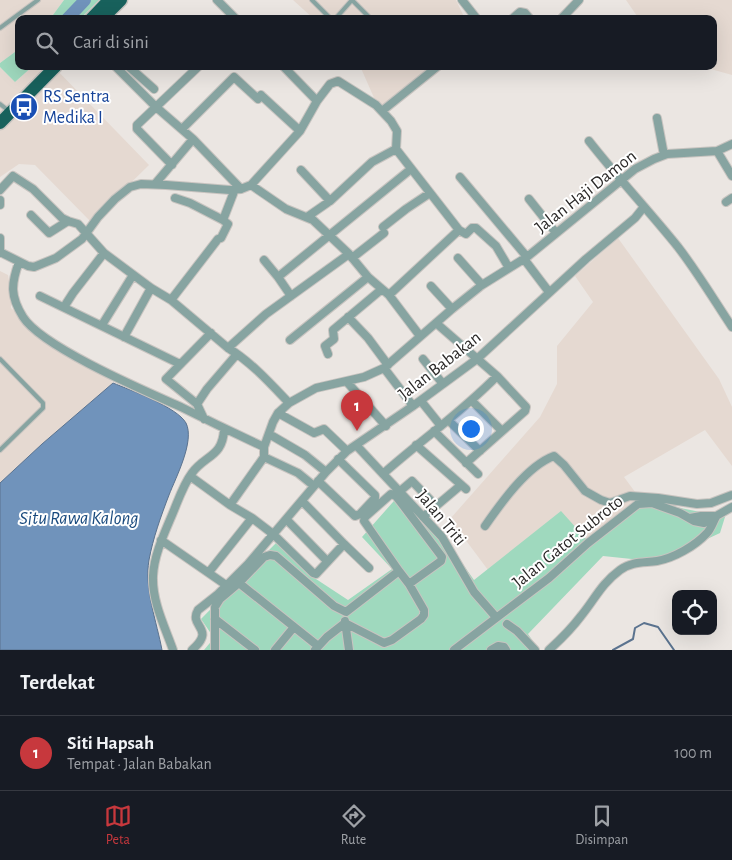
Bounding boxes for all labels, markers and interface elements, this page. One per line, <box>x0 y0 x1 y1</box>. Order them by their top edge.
search box <box>15 15 717 70</box>
icon: search <box>33 29 61 57</box>
text: Cari di sini <box>73 33 149 52</box>
place label: RS Sentra Medika I <box>43 88 110 127</box>
bus stop icon: RS Sentra Medika I <box>9 92 39 122</box>
street label: Jalan Haji Damon <box>532 147 640 237</box>
street label: Jalan Babakan <box>395 328 485 404</box>
pin: 1 <box>341 390 373 431</box>
your location <box>458 416 484 442</box>
street label: Jalan Triti <box>413 487 469 549</box>
street label: Jalan Gatot Subroto <box>509 492 627 592</box>
water label: Situ Rawa Kalong <box>19 509 139 528</box>
map controls <box>672 590 717 635</box>
button: locate <box>672 590 717 635</box>
text: Terdekat <box>20 672 95 693</box>
text: Siti Hapsah <box>67 734 154 753</box>
text: 1 <box>33 745 39 761</box>
text: 100 m <box>674 745 712 761</box>
text: Tempat · Jalan Babakan <box>67 756 212 772</box>
tab: Peta <box>104 802 132 849</box>
tab: Rute <box>340 802 368 849</box>
tab: Disimpan <box>575 802 628 849</box>

